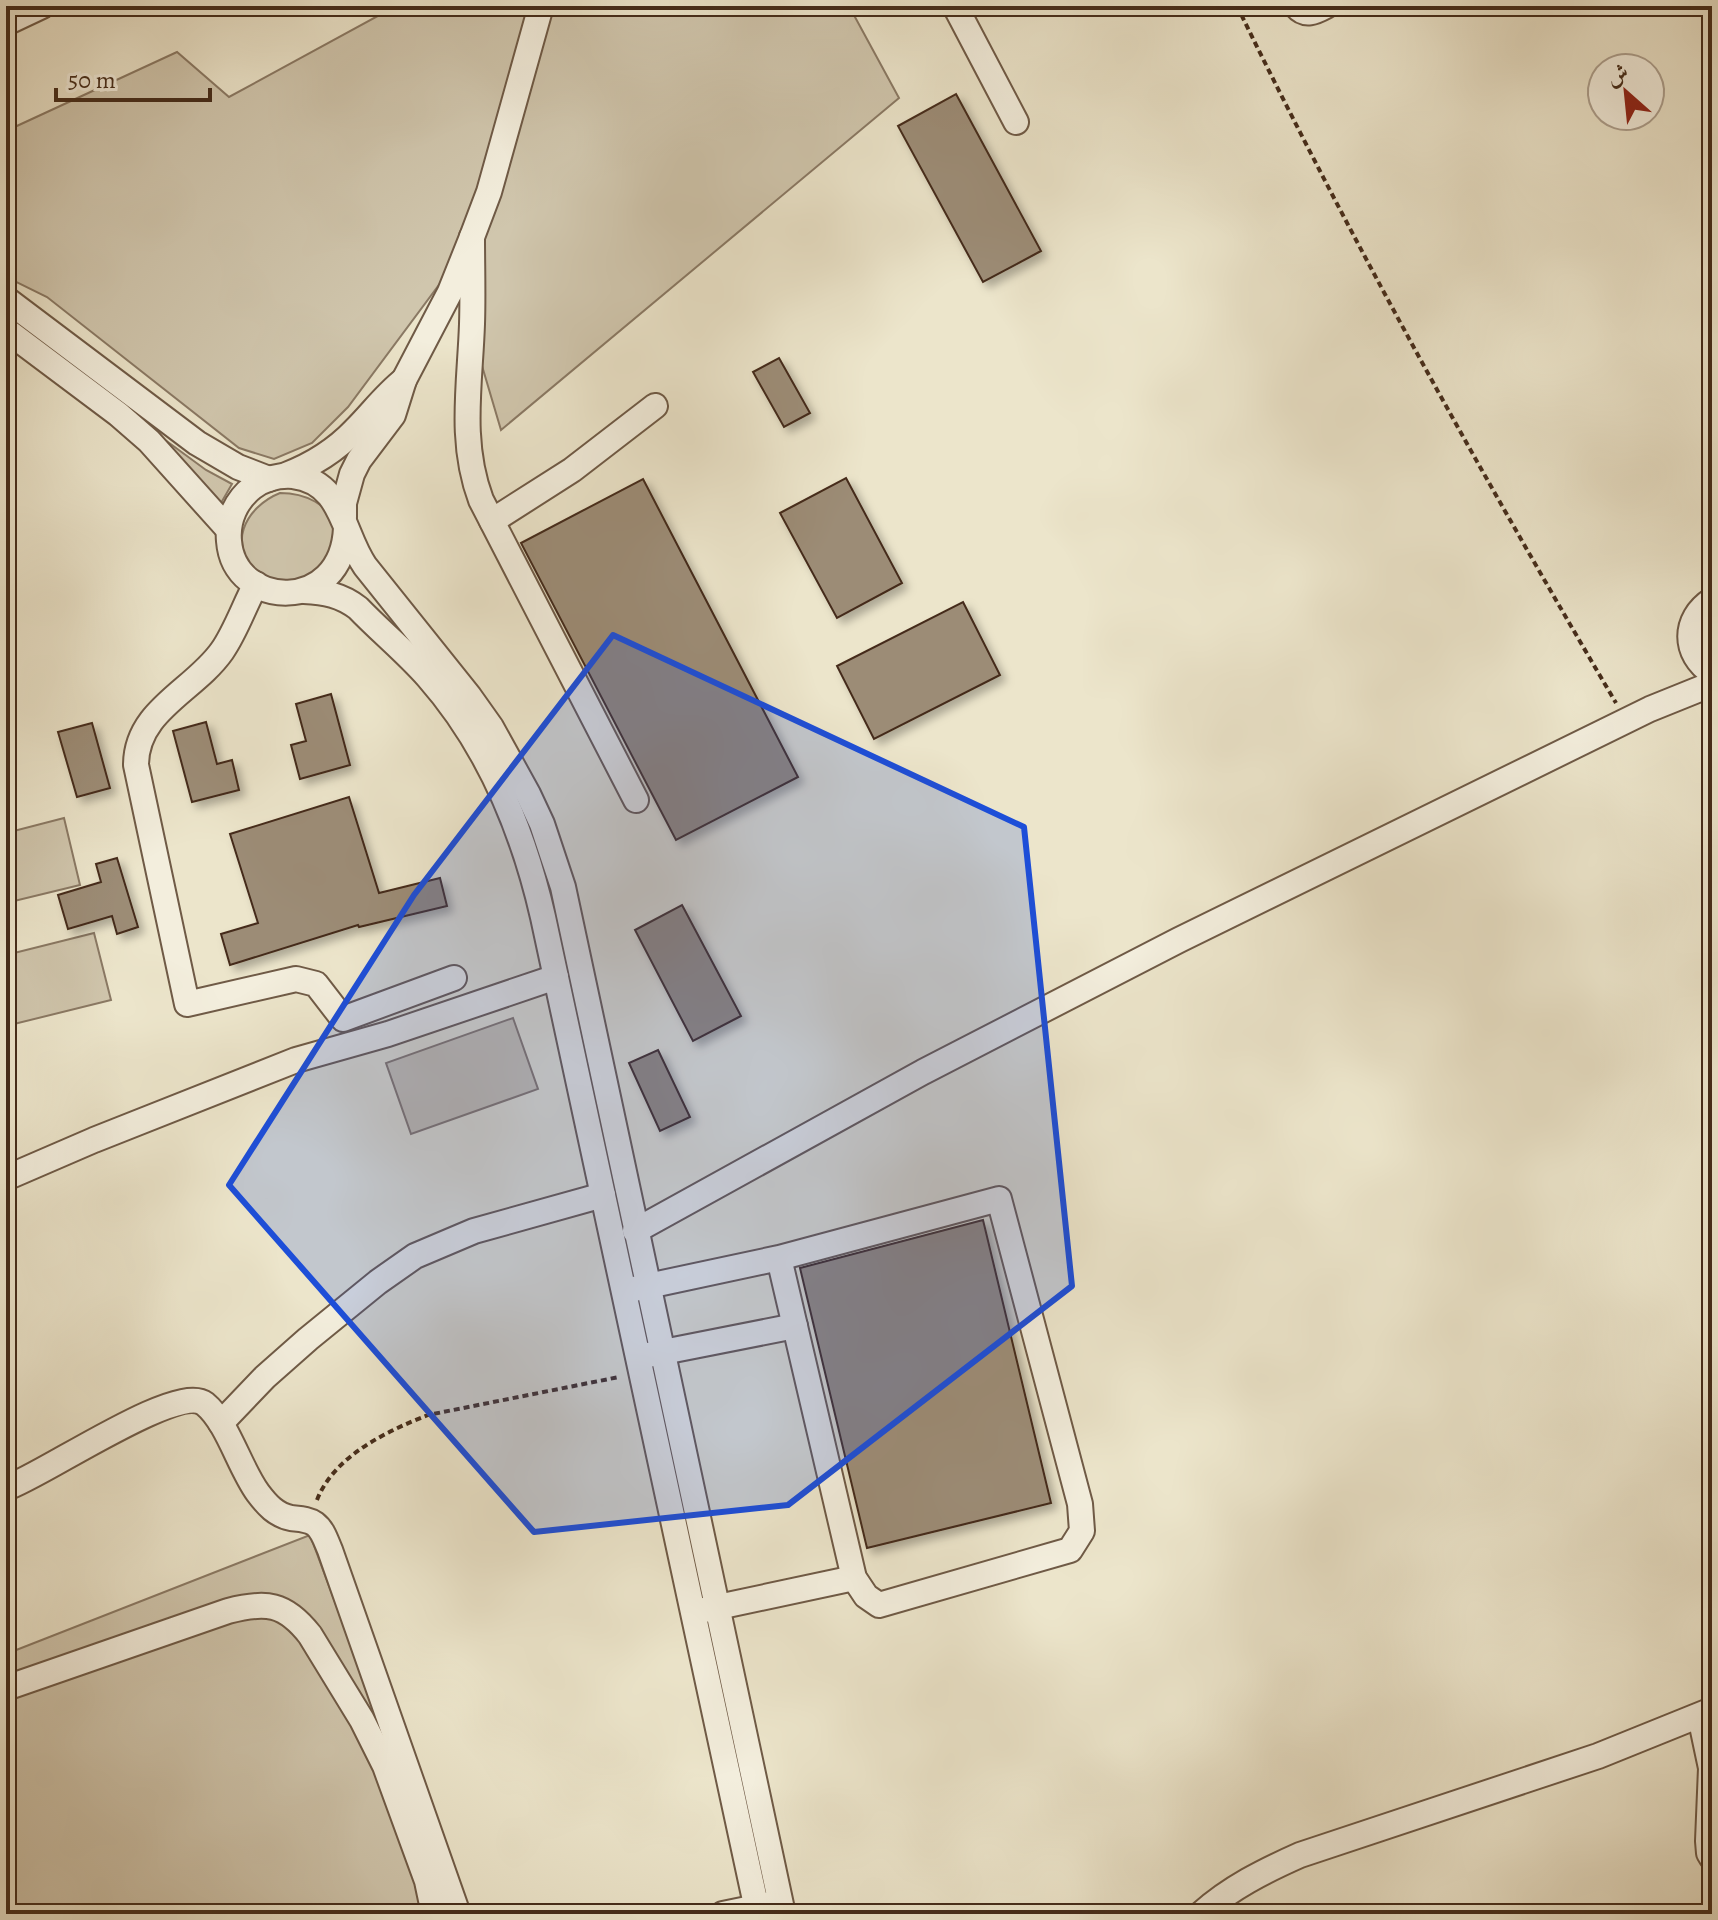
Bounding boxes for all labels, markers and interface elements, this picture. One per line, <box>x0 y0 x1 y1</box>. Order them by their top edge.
scale bar <box>56 52 210 102</box>
north arrow <box>1586 52 1666 132</box>
text: ش <box>1601 57 1634 93</box>
text: 50 m <box>68 64 116 96</box>

